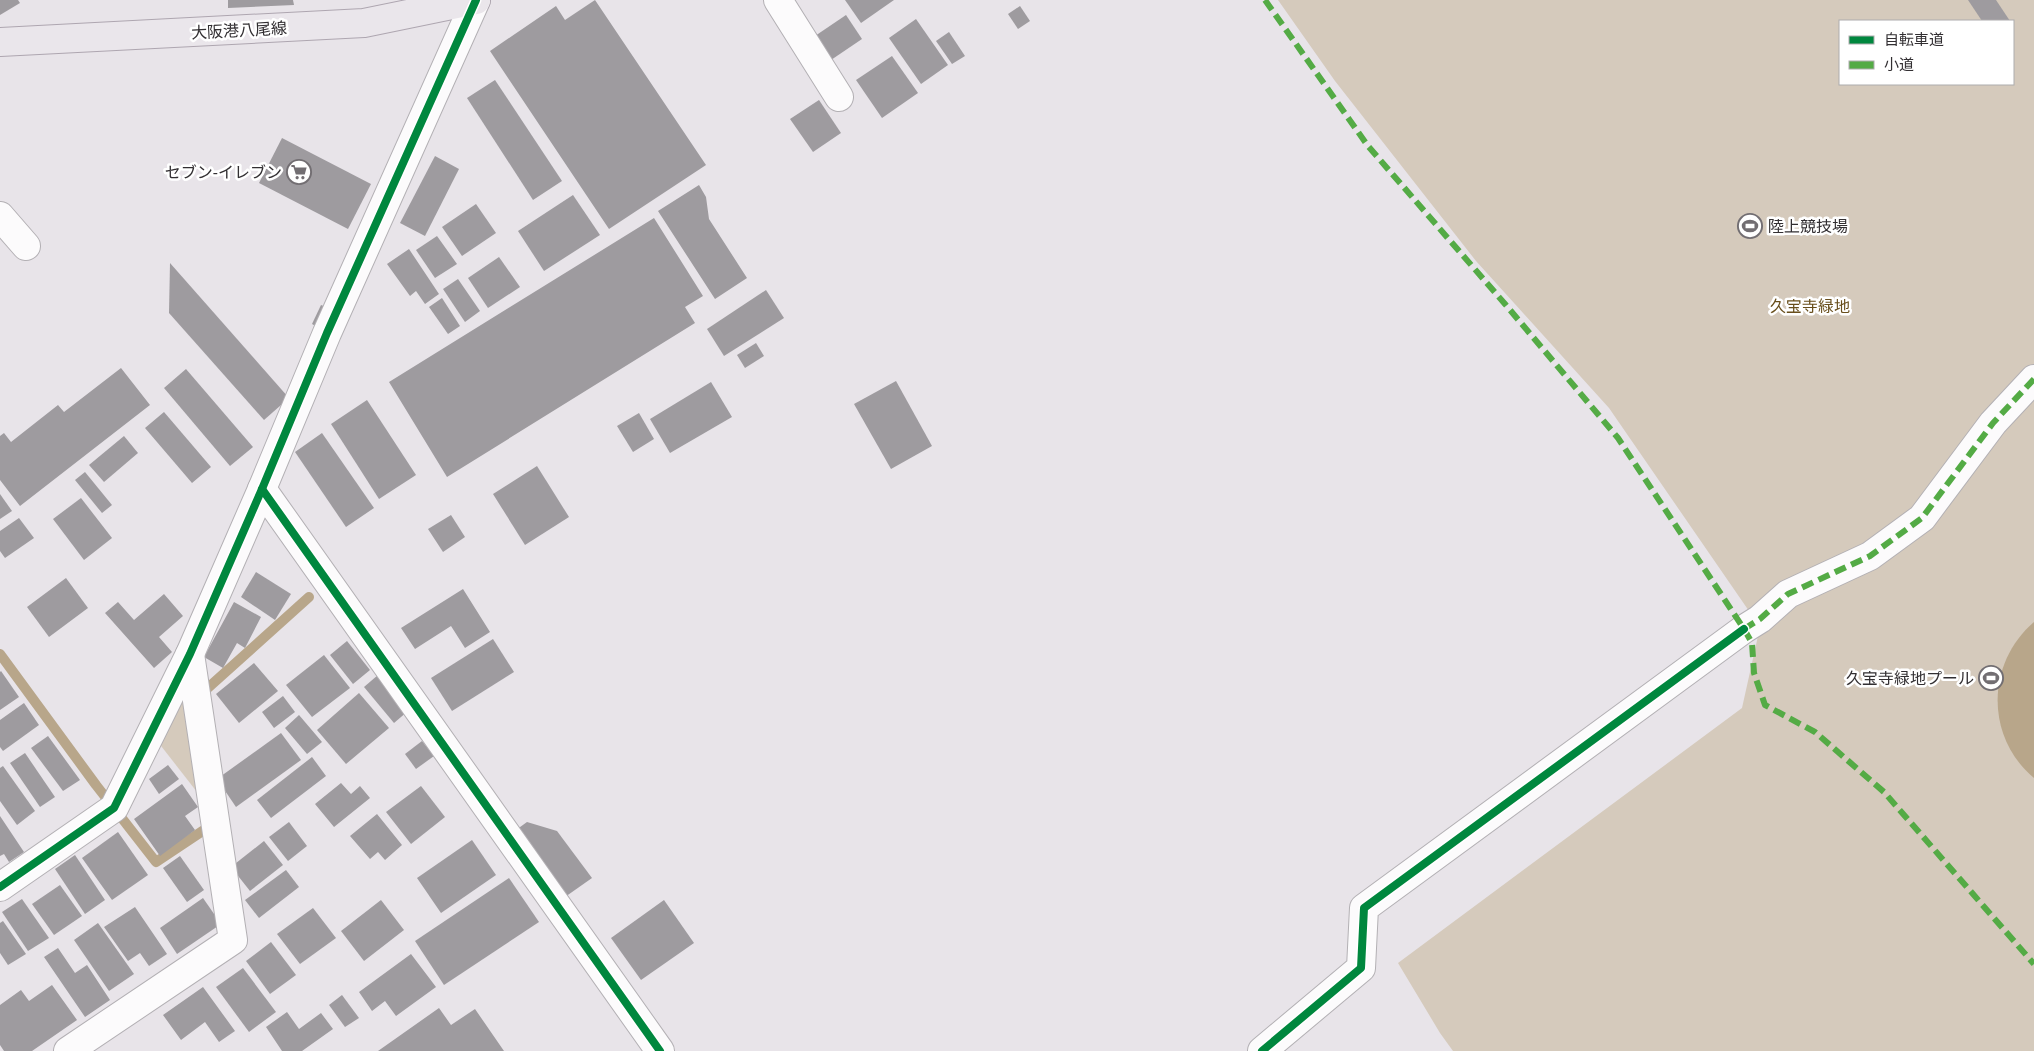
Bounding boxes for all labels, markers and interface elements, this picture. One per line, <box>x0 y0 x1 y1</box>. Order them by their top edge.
street label: 大阪港八尾線 <box>190 17 288 43</box>
legend <box>1839 20 2014 85</box>
text: 自転車道 <box>1884 29 1944 49</box>
text: 小道 <box>1884 54 1914 74</box>
supermarket icon: セブン-イレブン <box>286 159 312 185</box>
place label: セブン-イレブン <box>165 161 282 183</box>
sports icon: 陸上競技場 <box>1737 213 1763 239</box>
place label: 陸上競技場 <box>1768 215 1848 237</box>
park label: 久宝寺緑地 <box>1770 295 1850 317</box>
sports icon: 久宝寺緑地プール <box>1978 665 2004 691</box>
place label: 久宝寺緑地プール <box>1846 667 1974 689</box>

